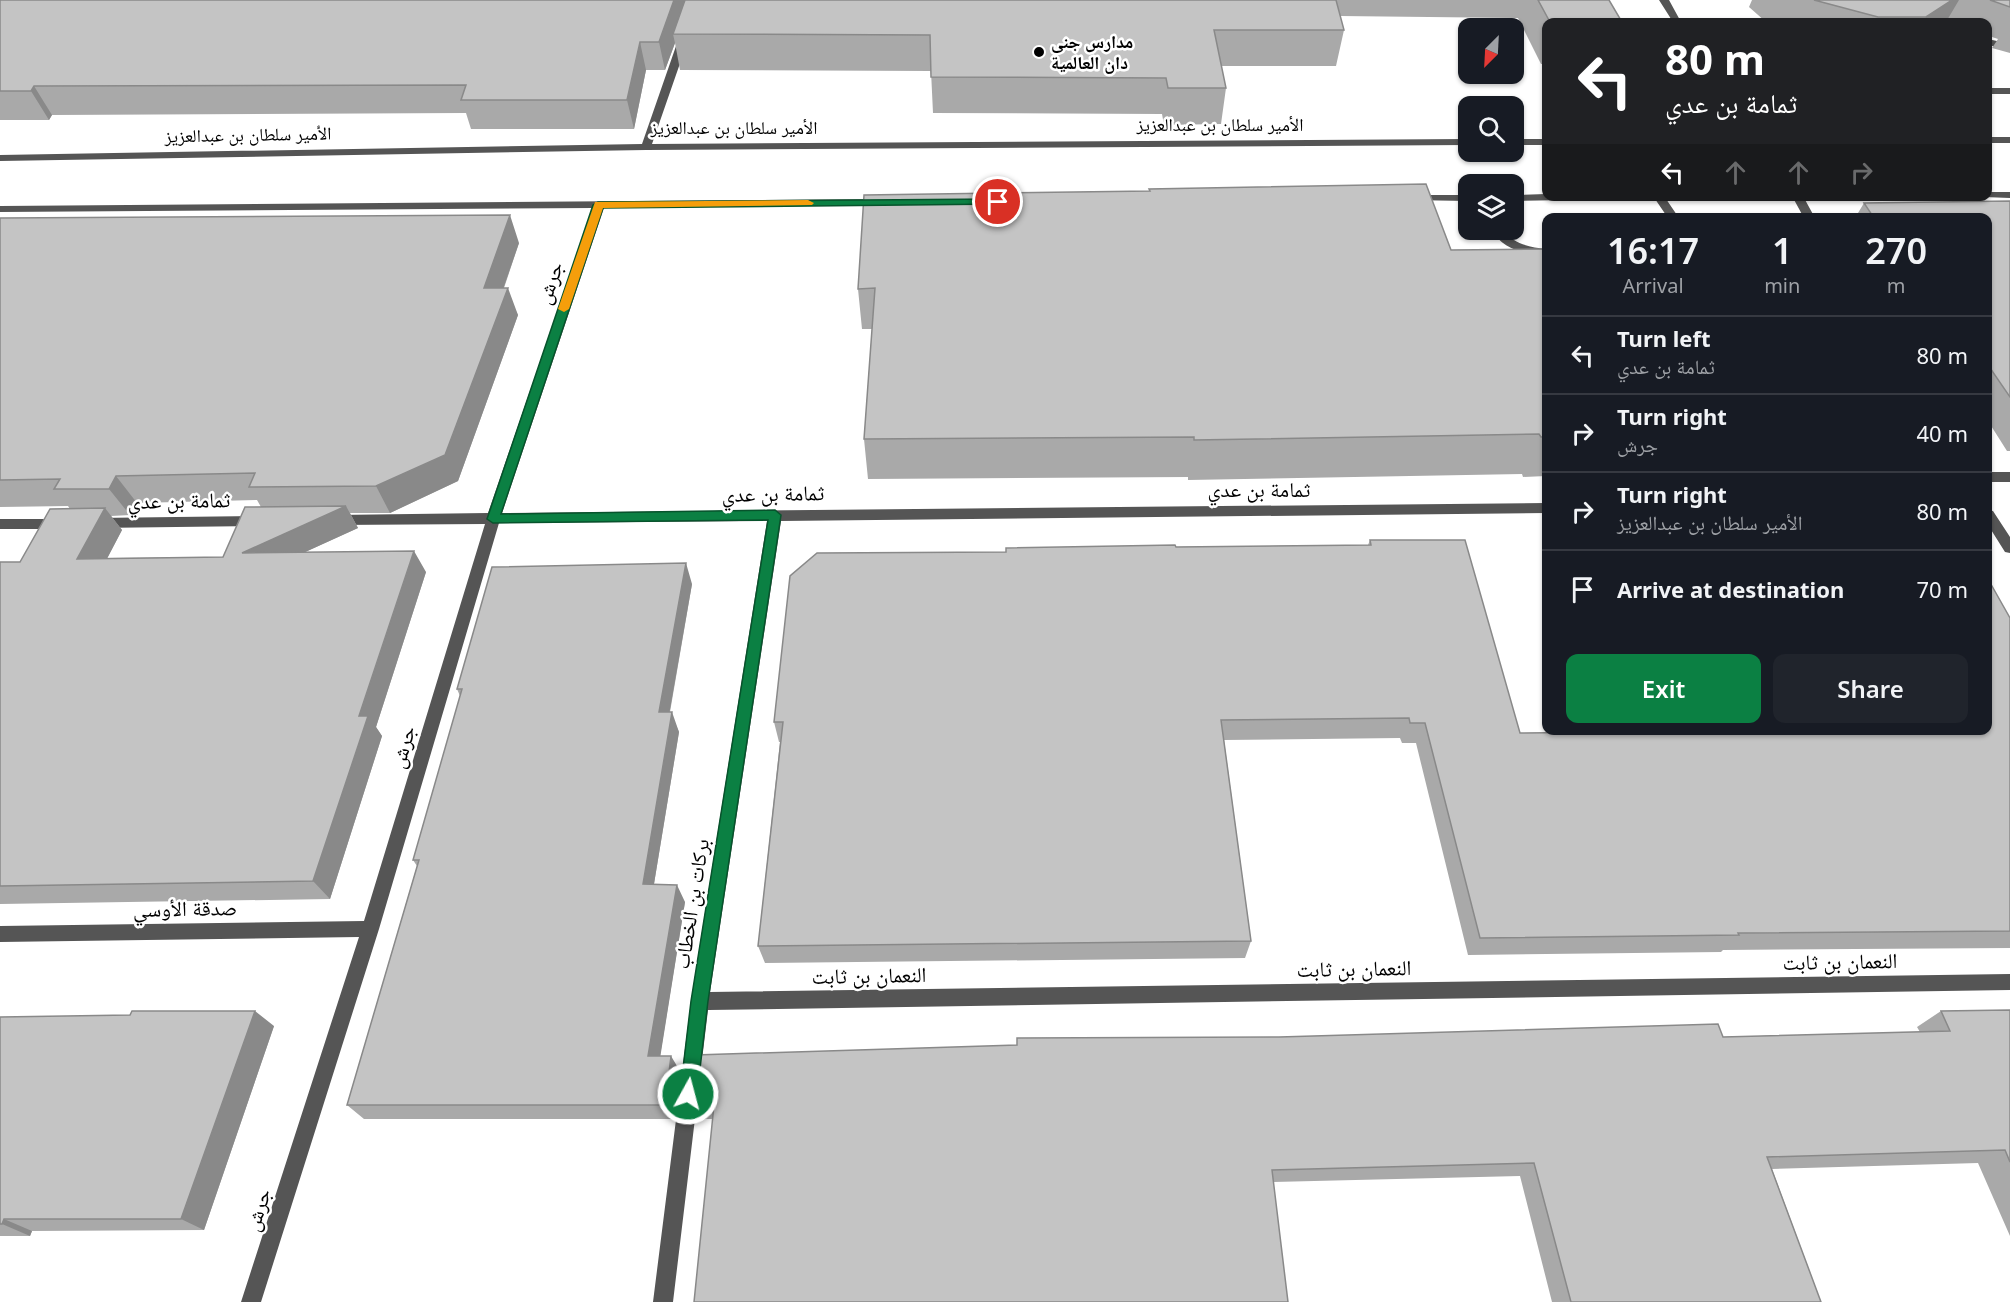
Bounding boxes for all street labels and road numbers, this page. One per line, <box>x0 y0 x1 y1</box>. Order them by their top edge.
street label: الأمير سلطان بن عبدالعزيز <box>1136 112 1303 136</box>
street label: الأمير سلطان بن عبدالعزيز <box>650 115 817 139</box>
street label: الأمير سلطان بن عبدالعزيز <box>163 121 332 147</box>
street label: جرش <box>529 258 569 308</box>
street label: ثمامة بن عدي <box>1208 475 1311 506</box>
street label: ثمامة بن عدي <box>721 478 825 511</box>
street label: ثمامة بن عدي <box>127 485 231 518</box>
street label: جرش <box>382 722 422 771</box>
street label: بركات بن الخطاب <box>667 837 715 971</box>
street label: صدقة الأوسي <box>133 893 237 926</box>
street label: النعمان بن ثابت <box>1782 946 1898 976</box>
street label: النعمان بن ثابت <box>1296 953 1412 983</box>
street label: النعمان بن ثابت <box>811 960 927 990</box>
street label: جرش <box>237 1185 277 1235</box>

